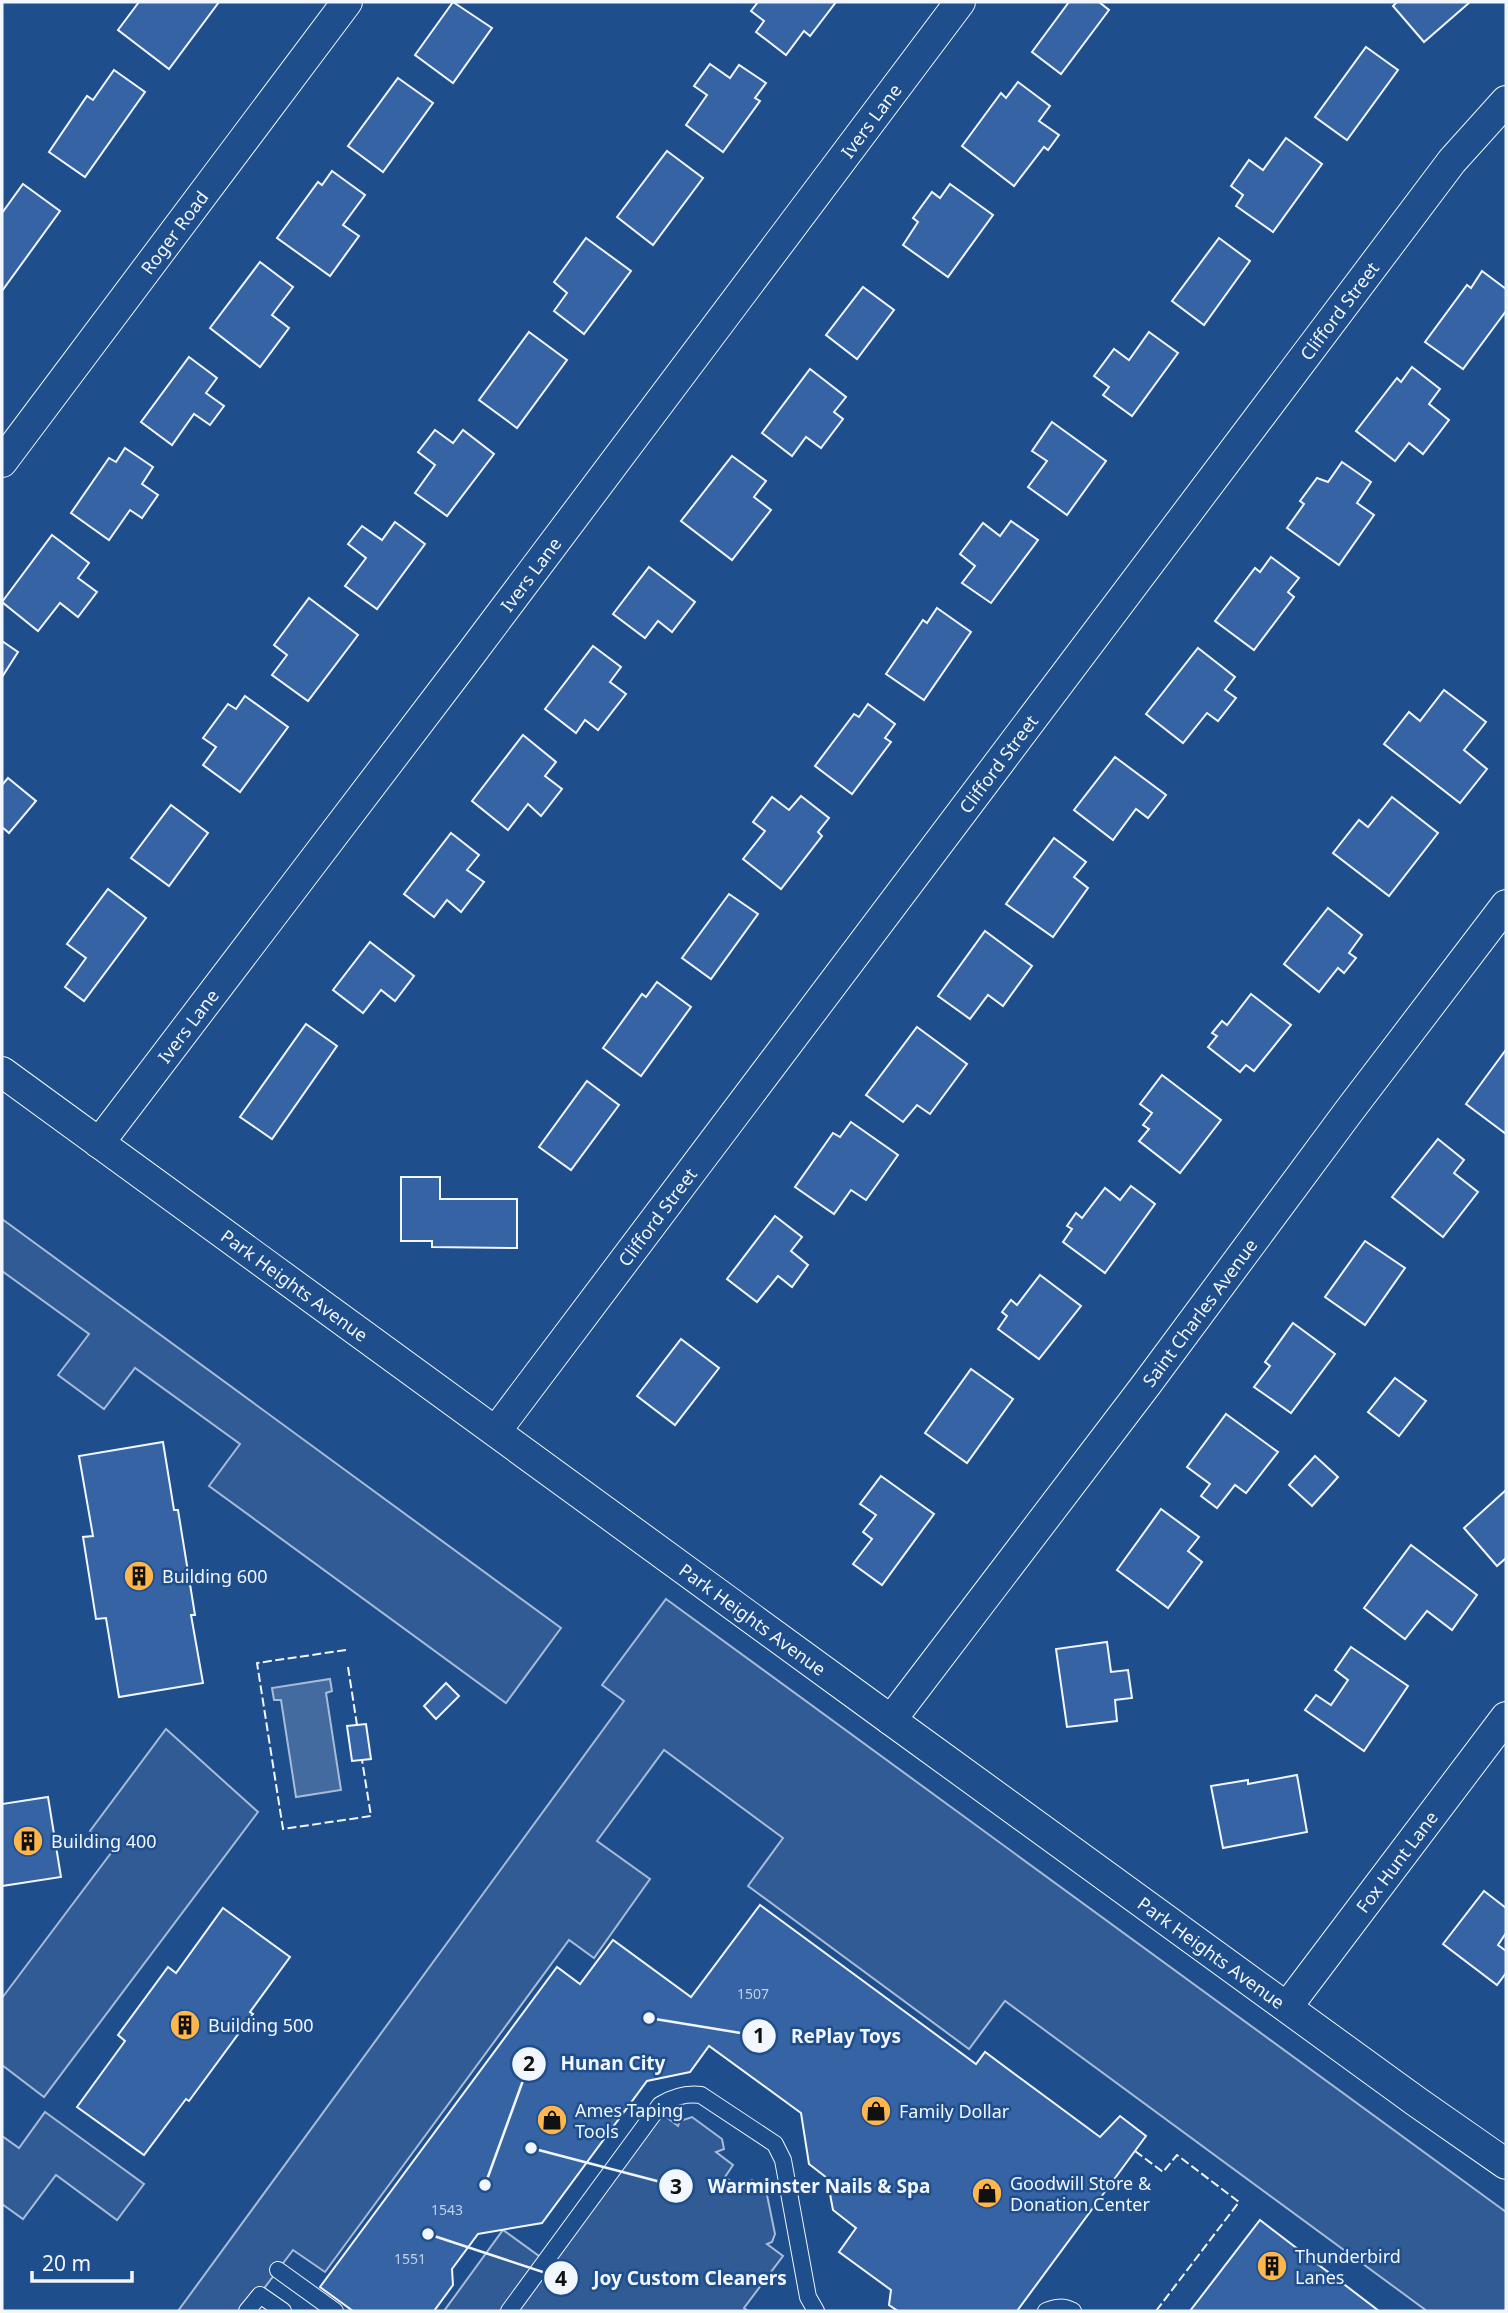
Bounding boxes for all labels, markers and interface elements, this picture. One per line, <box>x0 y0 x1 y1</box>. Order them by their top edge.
street label: Ivers Lane <box>835 79 907 163</box>
street label: Roger Road <box>135 186 213 279</box>
street label: Clifford Street <box>1294 256 1384 365</box>
street label: Ivers Lane <box>495 532 566 616</box>
street label: Clifford Street <box>953 709 1043 818</box>
street label: Ivers Lane <box>152 984 224 1068</box>
street label: Clifford Street <box>612 1162 702 1271</box>
street label: Park Heights Avenue <box>216 1224 373 1347</box>
street label: Saint Charles Avenue <box>1137 1234 1262 1392</box>
street label: Park Heights Avenue <box>674 1558 831 1681</box>
building icon: Building 600 <box>122 1559 156 1593</box>
place label: Building 600 <box>162 1564 268 1588</box>
street label: Fox Hunt Lane <box>1350 1806 1443 1918</box>
building icon: Building 400 <box>11 1824 45 1858</box>
place label: Building 400 <box>51 1829 157 1853</box>
street label: Park Heights Avenue <box>1133 1891 1290 2014</box>
house number: 1507 <box>737 1984 769 2003</box>
building icon: Building 500 <box>168 2008 202 2042</box>
place label: Building 500 <box>208 2013 314 2037</box>
callout: RePlay Toys <box>742 2016 915 2056</box>
text: 1 <box>753 2021 765 2049</box>
text: RePlay Toys <box>791 2023 901 2049</box>
callout: Hunan City <box>511 2044 679 2084</box>
text: 2 <box>523 2049 535 2077</box>
text: Hunan City <box>561 2050 666 2076</box>
shop icon: Family Dollar <box>859 2094 893 2128</box>
place label: Ames Taping Tools <box>575 2098 683 2143</box>
place label: Family Dollar <box>899 2099 1010 2123</box>
shop icon: Ames Taping Tools <box>535 2103 569 2137</box>
callout: Warminster Nails & Spa <box>659 2166 944 2206</box>
place label: Goodwill Store & Donation Center <box>1010 2171 1152 2216</box>
text: 3 <box>670 2172 682 2200</box>
text: Warminster Nails & Spa <box>708 2173 930 2199</box>
shop icon: Goodwill Store & Donation Center <box>970 2176 1004 2210</box>
house number: 1543 <box>431 2200 463 2219</box>
scale bar <box>32 2240 131 2284</box>
place label: Thunderbird Lanes <box>1295 2244 1401 2289</box>
text: 20 m <box>42 2249 91 2277</box>
house number: 1551 <box>394 2249 426 2268</box>
building icon: Thunderbird Lanes <box>1255 2249 1289 2283</box>
callout: Joy Custom Cleaners <box>544 2258 800 2298</box>
text: 4 <box>555 2264 567 2292</box>
text: Joy Custom Cleaners <box>591 2265 787 2291</box>

